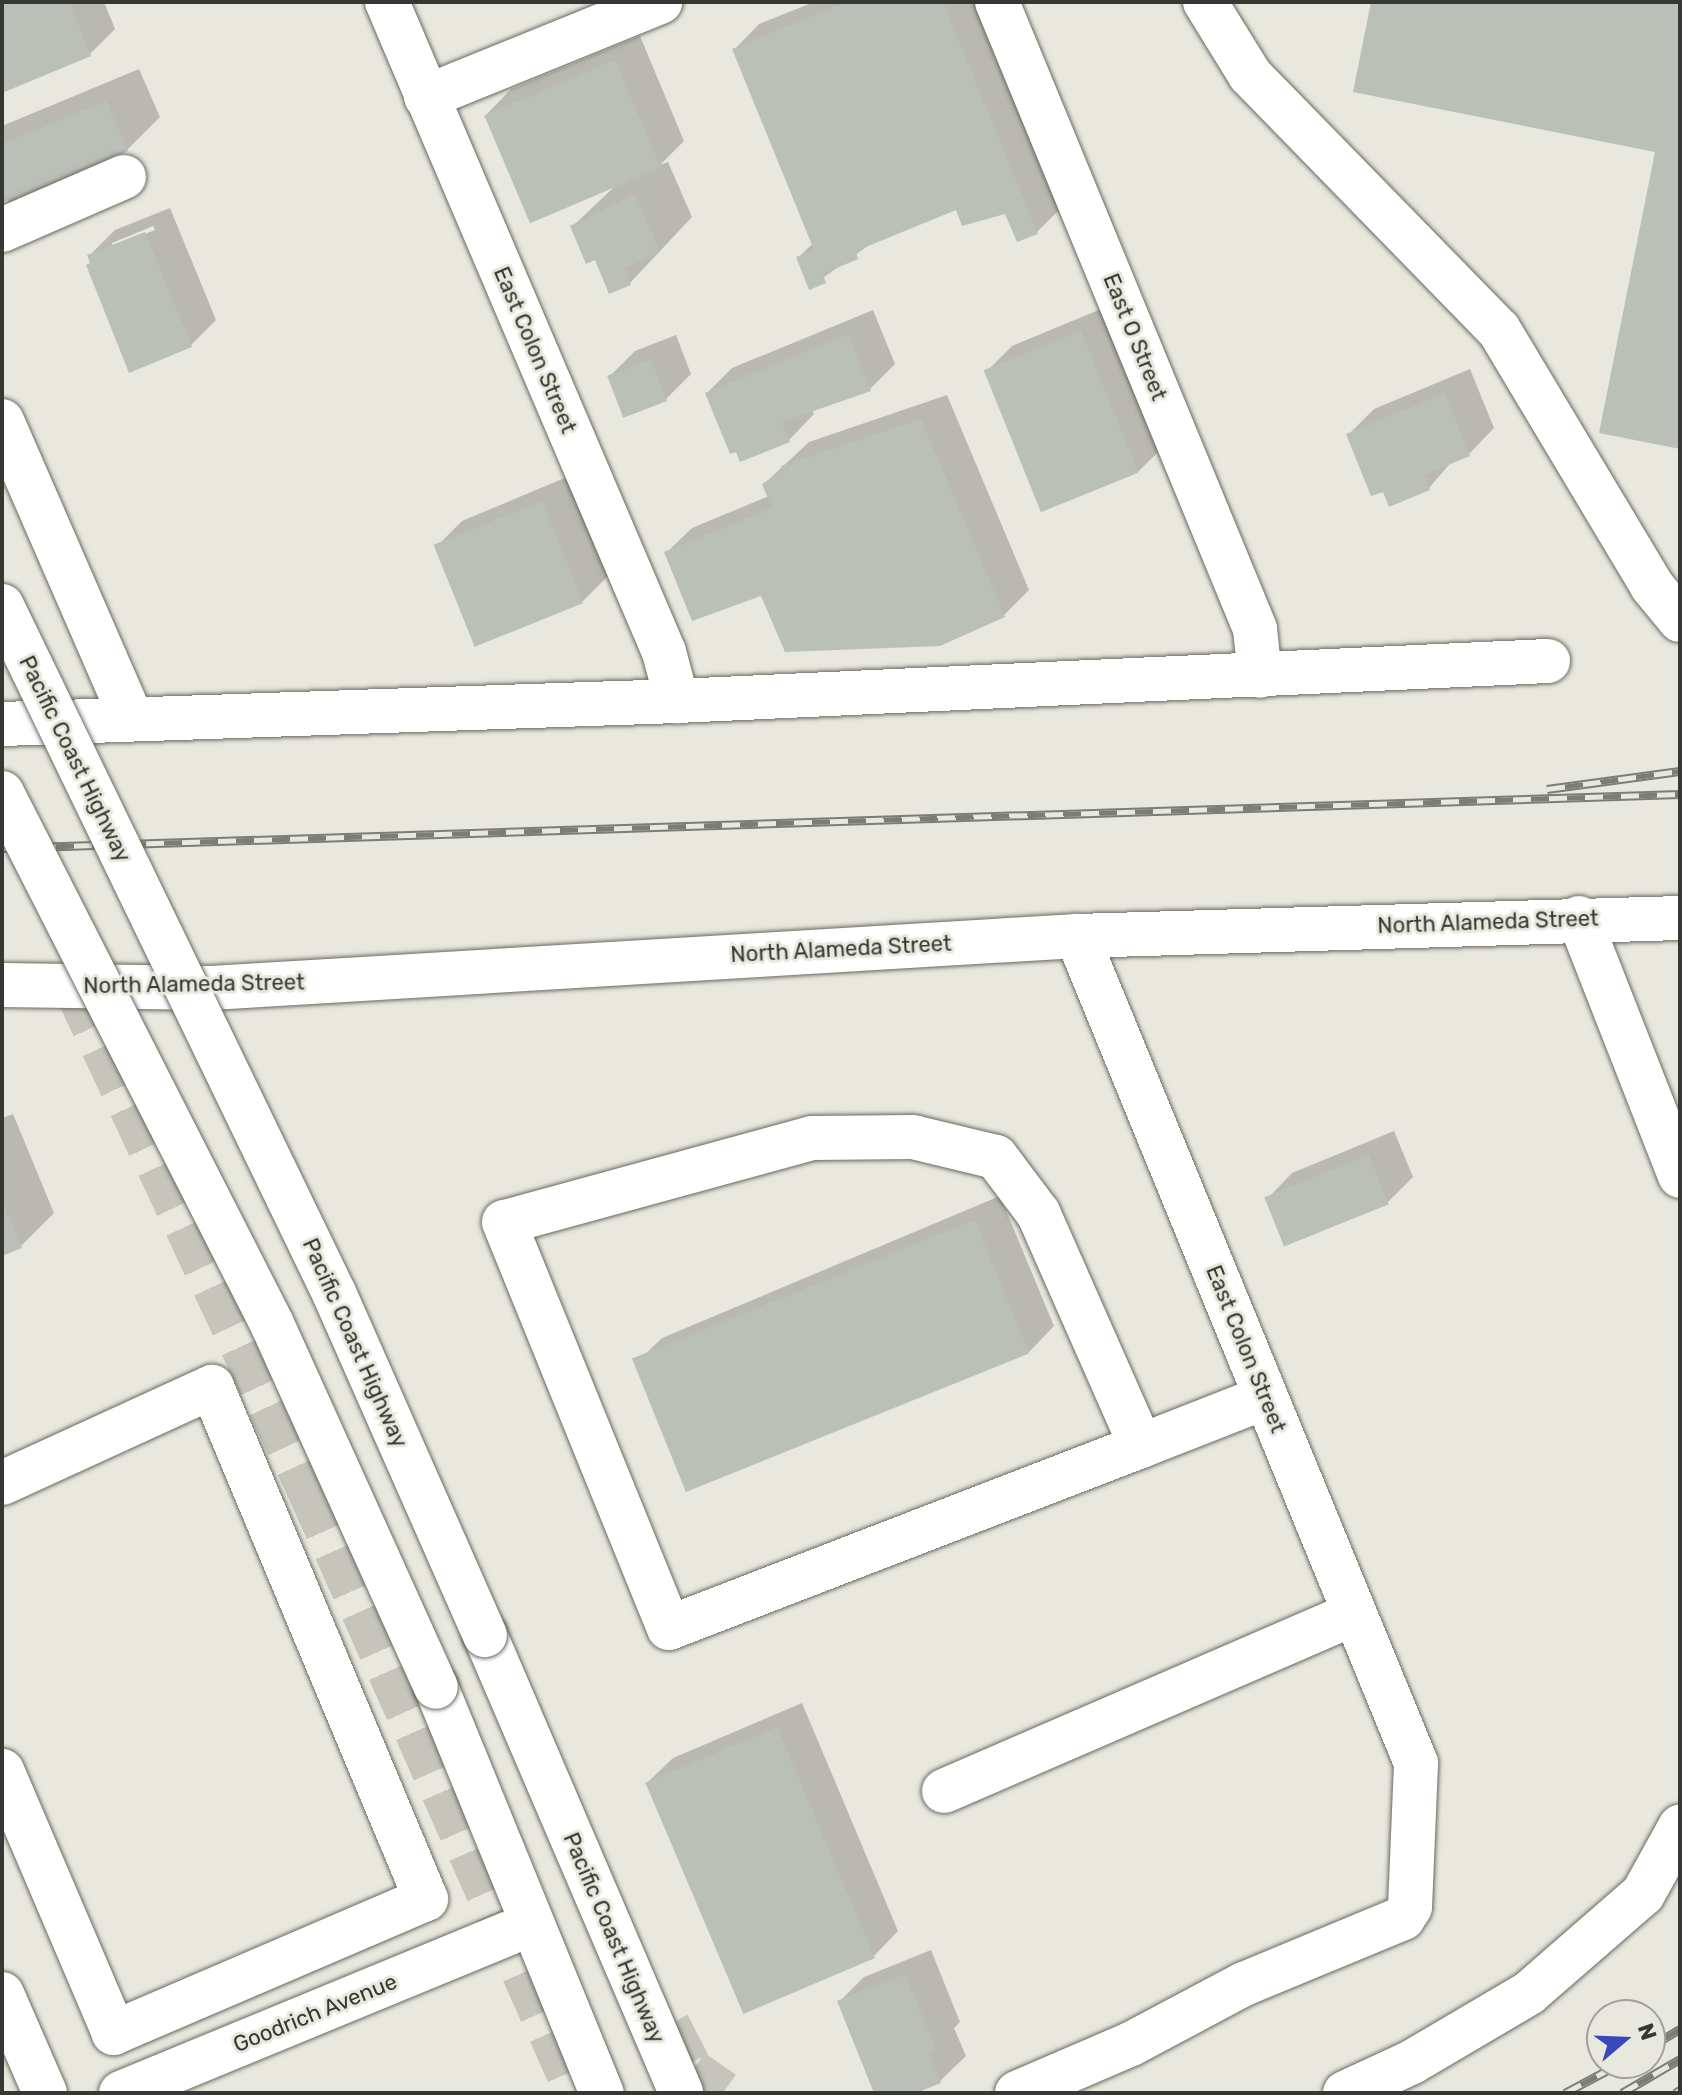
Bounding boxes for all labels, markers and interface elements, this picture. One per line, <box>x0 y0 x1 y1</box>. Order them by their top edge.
street label: East Colon Street <box>488 263 582 437</box>
street label: East O Street <box>1098 270 1172 404</box>
street label: Pacific Coast Highway <box>13 651 137 867</box>
street label: North Alameda Street <box>1377 905 1599 939</box>
street label: North Alameda Street <box>729 930 953 968</box>
street label: North Alameda Street <box>83 969 305 999</box>
street label: Pacific Coast Highway <box>297 1234 413 1452</box>
street label: East Colon Street <box>1200 1261 1292 1437</box>
street label: Pacific Coast Highway <box>558 1829 670 2047</box>
street label: Goodrich Avenue <box>229 1968 401 2058</box>
north arrow <box>1586 1999 1666 2079</box>
text: N <box>1632 2020 1663 2044</box>

